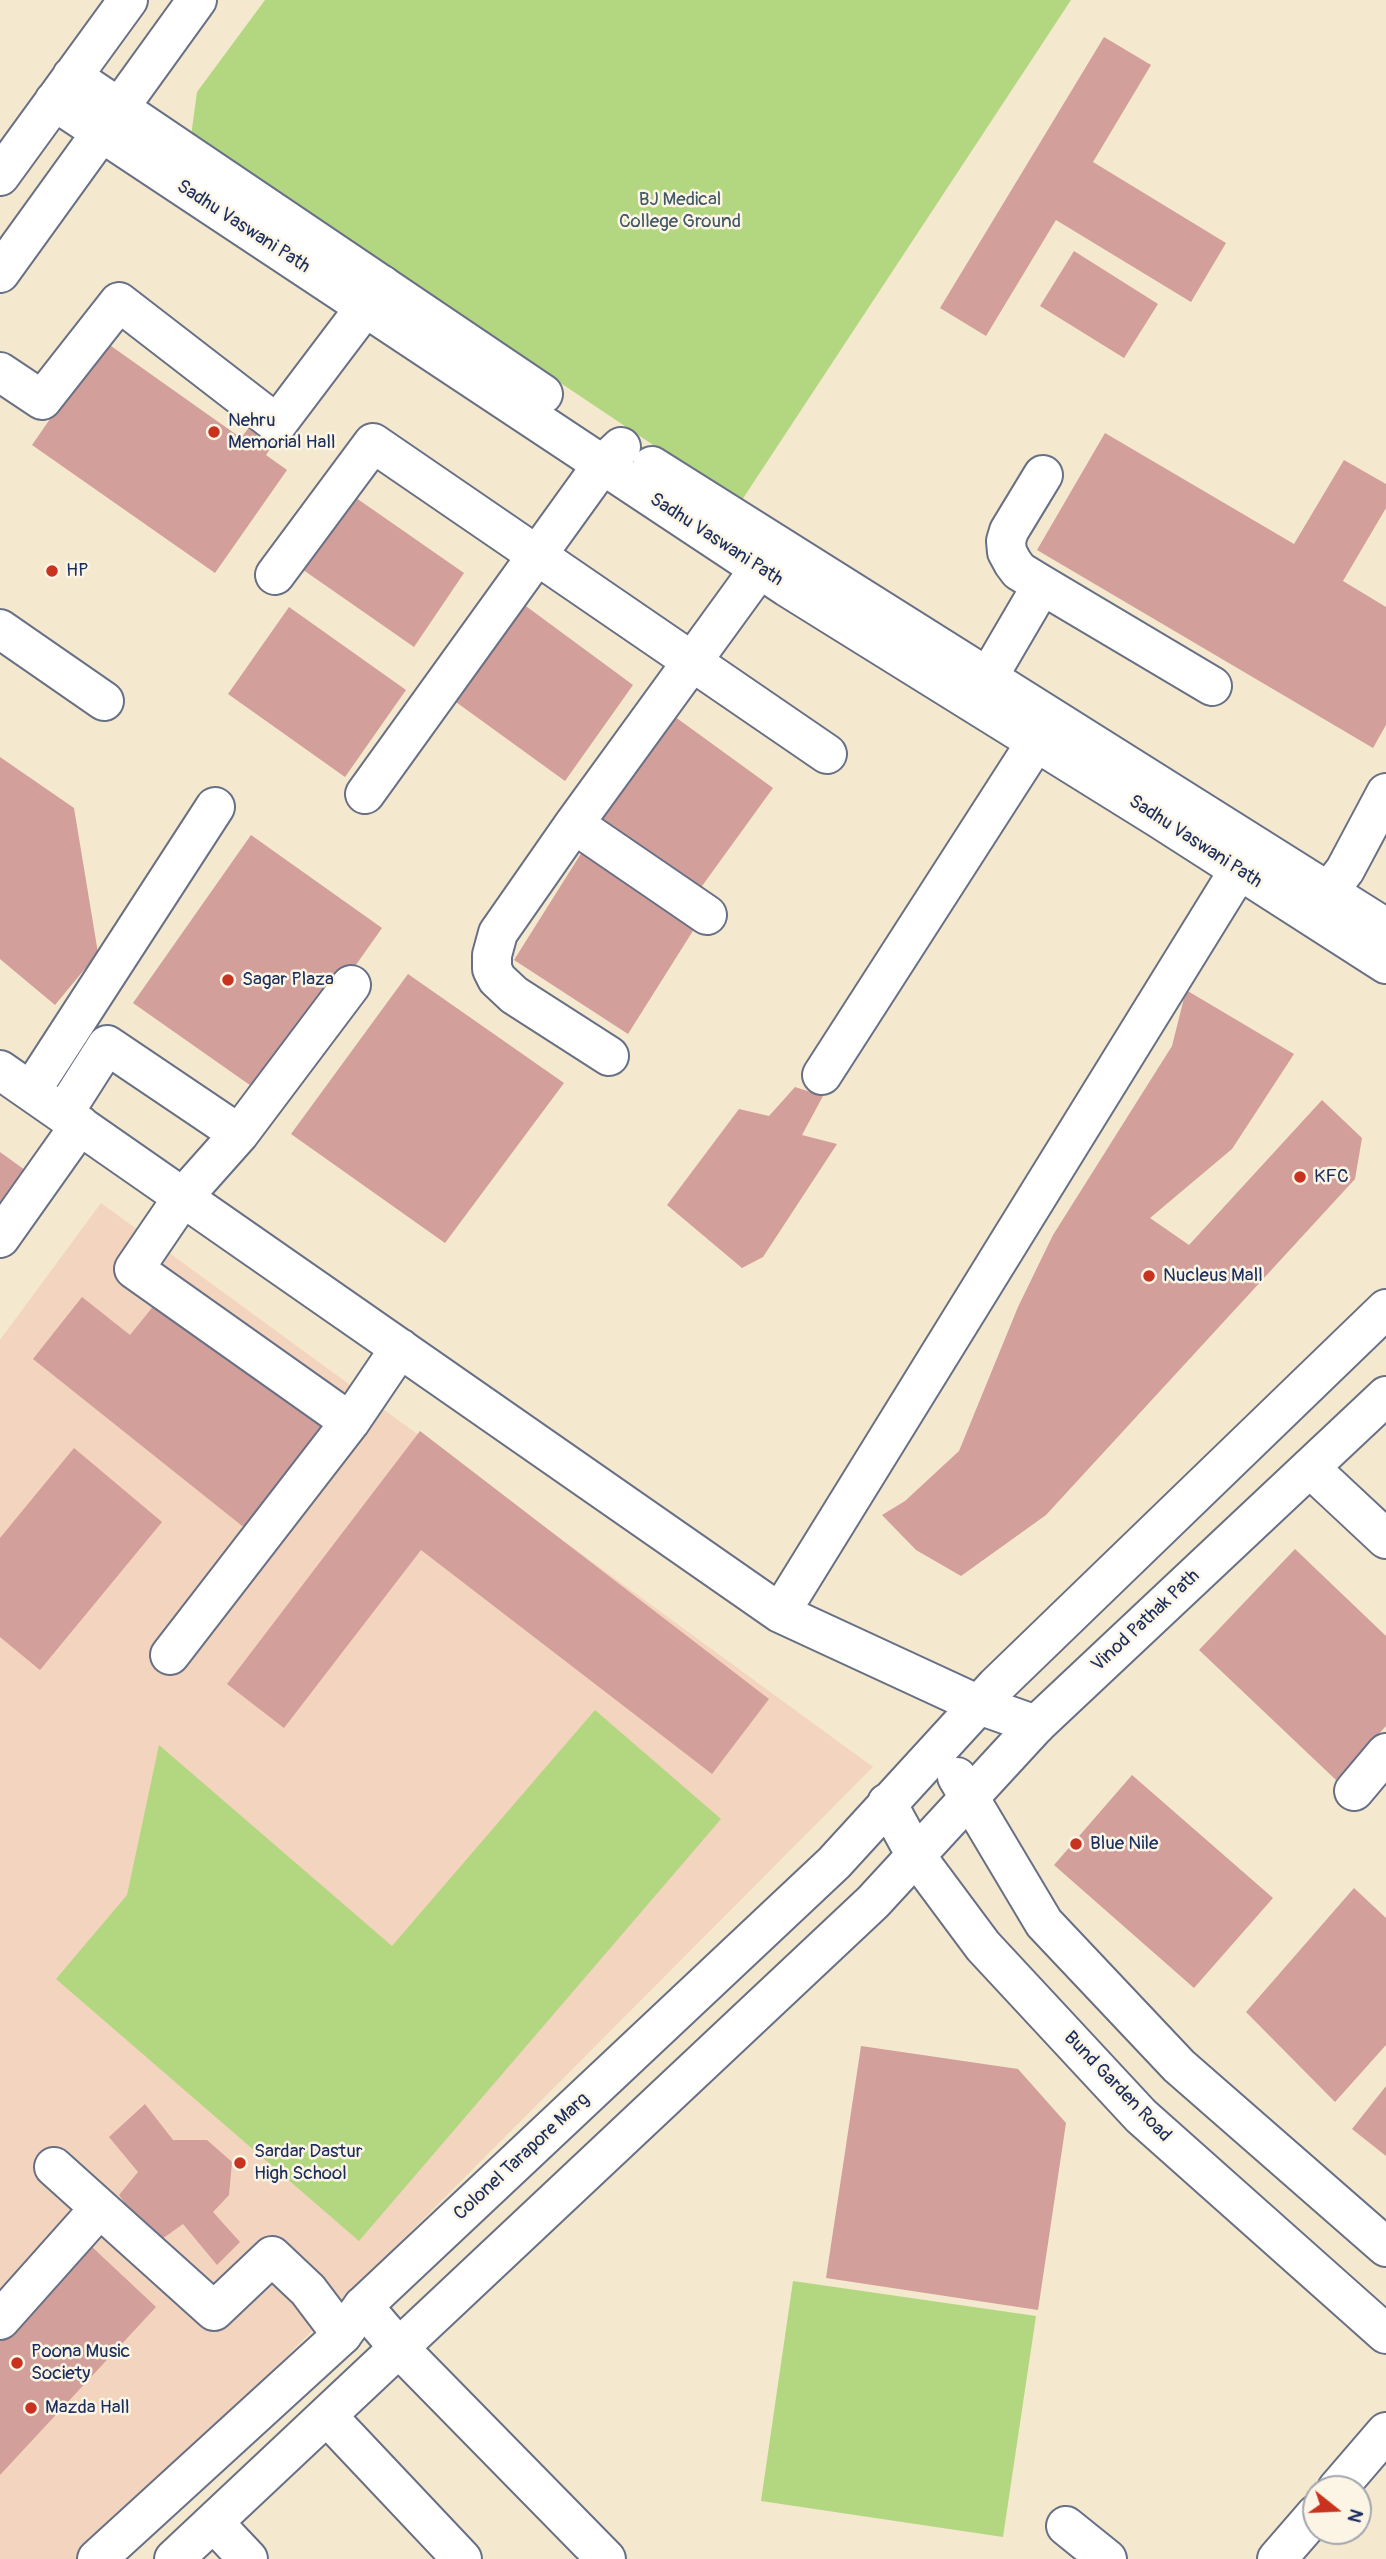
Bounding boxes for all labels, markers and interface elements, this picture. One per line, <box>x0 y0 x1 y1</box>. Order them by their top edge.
street label: Sadhu Vaswani Path <box>172 175 314 279</box>
park label: BJ Medical College Ground <box>619 189 741 233</box>
place label: Nehru Memorial Hall <box>228 410 335 454</box>
marker: Nehru Memorial Hall <box>206 424 222 440</box>
street label: Sadhu Vaswani Path <box>645 488 787 592</box>
place label: HP <box>66 560 89 582</box>
marker: HP <box>44 563 60 579</box>
street label: Sadhu Vaswani Path <box>1124 790 1266 894</box>
place label: Sagar Plaza <box>242 969 334 991</box>
marker: Sagar Plaza <box>220 972 236 988</box>
place label: KFC <box>1314 1166 1349 1188</box>
marker: KFC <box>1292 1169 1308 1185</box>
place label: Nucleus Mall <box>1163 1265 1263 1287</box>
marker: Nucleus Mall <box>1141 1268 1157 1284</box>
street label: Vinod Pathak Path <box>1087 1565 1205 1677</box>
place label: Blue Nile <box>1090 1833 1158 1855</box>
marker: Blue Nile <box>1068 1836 1084 1852</box>
street label: Bund Garden Road <box>1058 2027 1176 2147</box>
street label: Colonel Tarapore Marg <box>449 2088 595 2226</box>
place label: Sardar Dastur High School <box>254 2141 363 2185</box>
marker: Sardar Dastur High School <box>232 2155 248 2171</box>
place label: Poona Music Society <box>31 2341 130 2385</box>
marker: Poona Music Society <box>9 2355 25 2371</box>
place label: Mazda Hall <box>45 2397 130 2419</box>
marker: Mazda Hall <box>23 2400 39 2416</box>
north arrow <box>1302 2475 1372 2545</box>
text: N <box>1342 2506 1368 2526</box>

